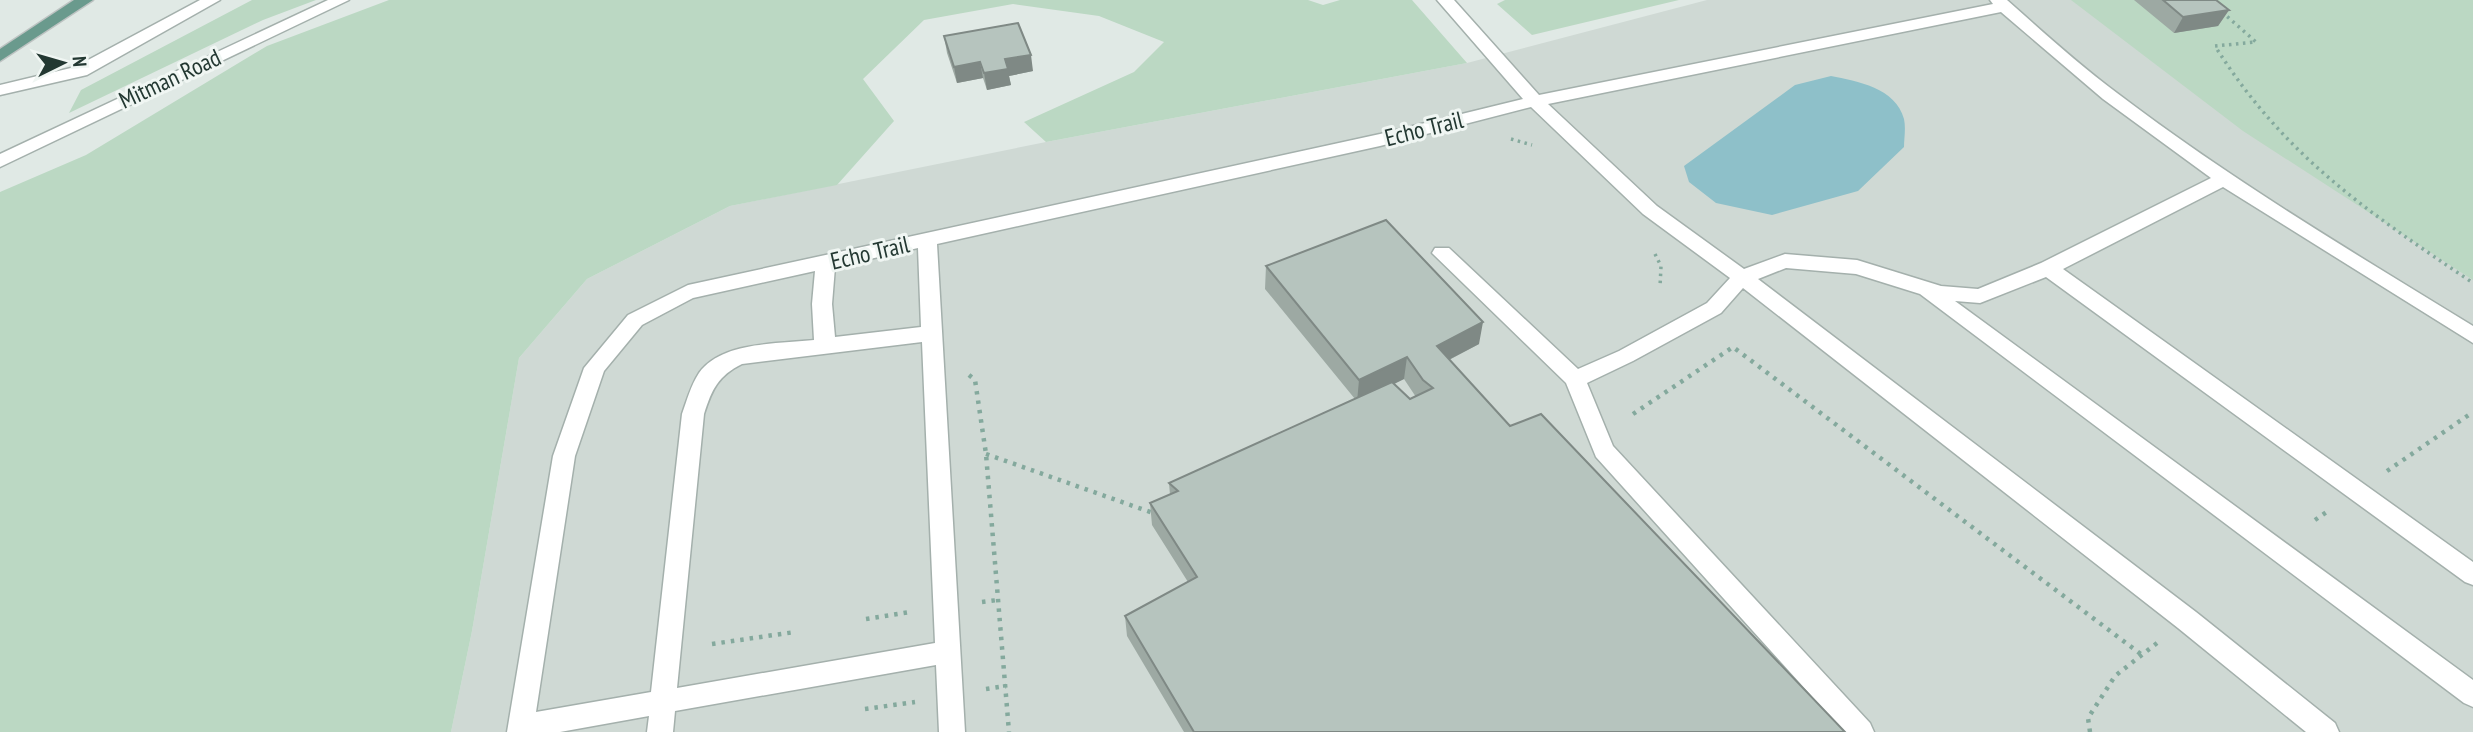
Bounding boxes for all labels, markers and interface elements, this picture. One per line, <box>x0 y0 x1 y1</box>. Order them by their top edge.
north arrow <box>28 28 98 98</box>
street label: Mitman Road <box>114 41 226 116</box>
text: N <box>68 55 92 68</box>
street label: Echo Trail <box>1381 104 1467 153</box>
street label: Echo Trail <box>827 228 913 277</box>

